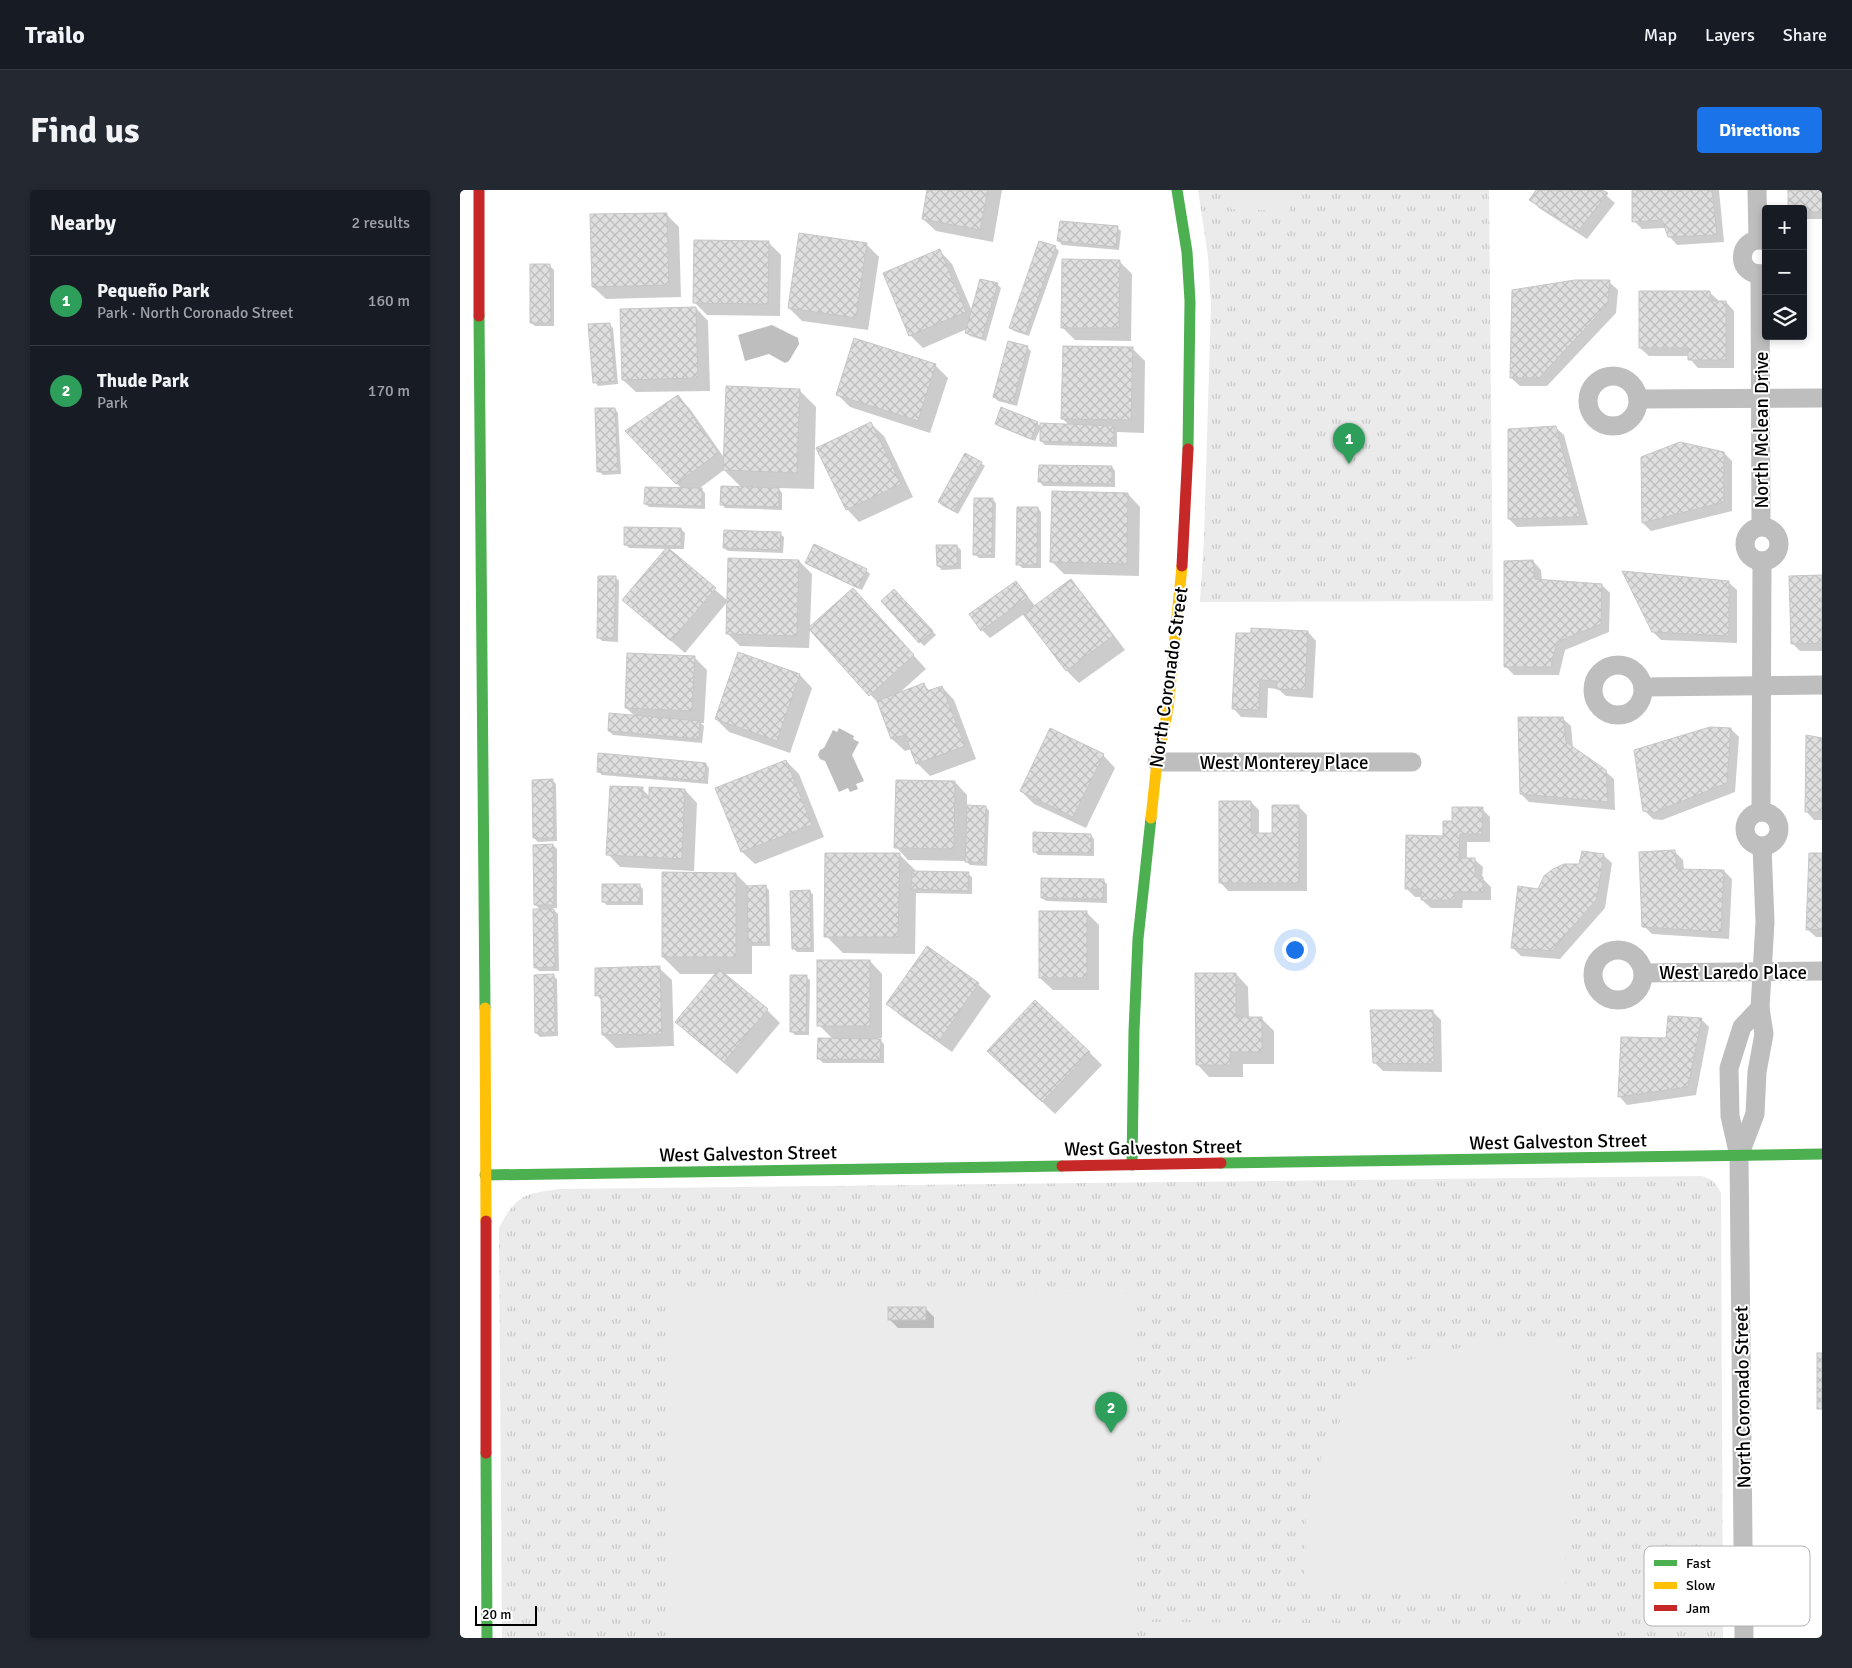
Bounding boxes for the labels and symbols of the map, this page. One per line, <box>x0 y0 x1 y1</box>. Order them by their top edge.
street label: North Mclean Drive <box>1750 351 1774 509</box>
pin: 1 <box>1333 423 1365 464</box>
street label: North Coronado Street <box>1144 585 1194 769</box>
street label: West Monterey Place <box>1200 751 1368 775</box>
your location <box>1282 937 1308 963</box>
street label: West Laredo Place <box>1659 961 1807 985</box>
street label: West Galveston Street <box>1469 1128 1648 1156</box>
street label: West Galveston Street <box>1064 1134 1243 1162</box>
street label: West Galveston Street <box>659 1140 838 1168</box>
street label: North Coronado Street <box>1729 1305 1757 1488</box>
pin: 2 <box>1095 1392 1127 1433</box>
legend <box>1644 1546 1810 1626</box>
text: Fast <box>1686 1555 1711 1572</box>
text: Slow <box>1686 1577 1715 1594</box>
text: Jam <box>1686 1600 1710 1617</box>
scale bar <box>475 1603 538 1626</box>

